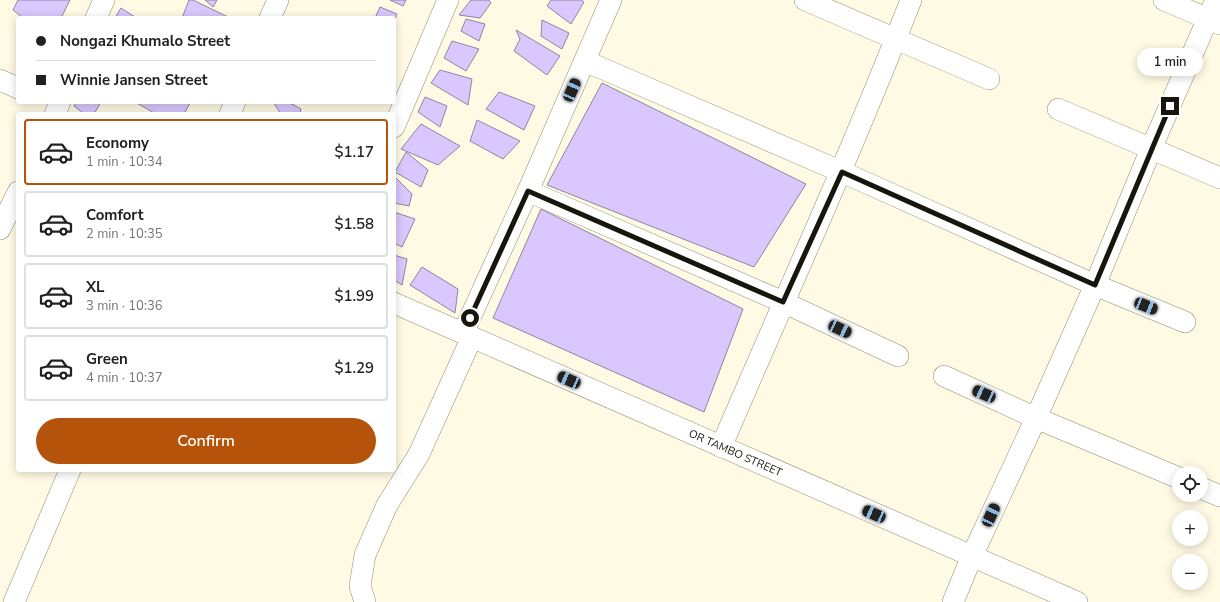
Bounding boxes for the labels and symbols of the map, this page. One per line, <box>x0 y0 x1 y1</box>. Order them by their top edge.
callout: 1 min <box>1137 48 1203 76</box>
car <box>562 77 582 103</box>
route end <box>1161 97 1179 115</box>
car <box>1133 296 1159 316</box>
route start <box>461 309 479 327</box>
car <box>827 318 853 340</box>
car <box>556 370 582 390</box>
car <box>971 384 997 404</box>
street label: OR TAMBO STREET <box>687 426 785 480</box>
car <box>980 502 1002 528</box>
car <box>861 504 887 524</box>

